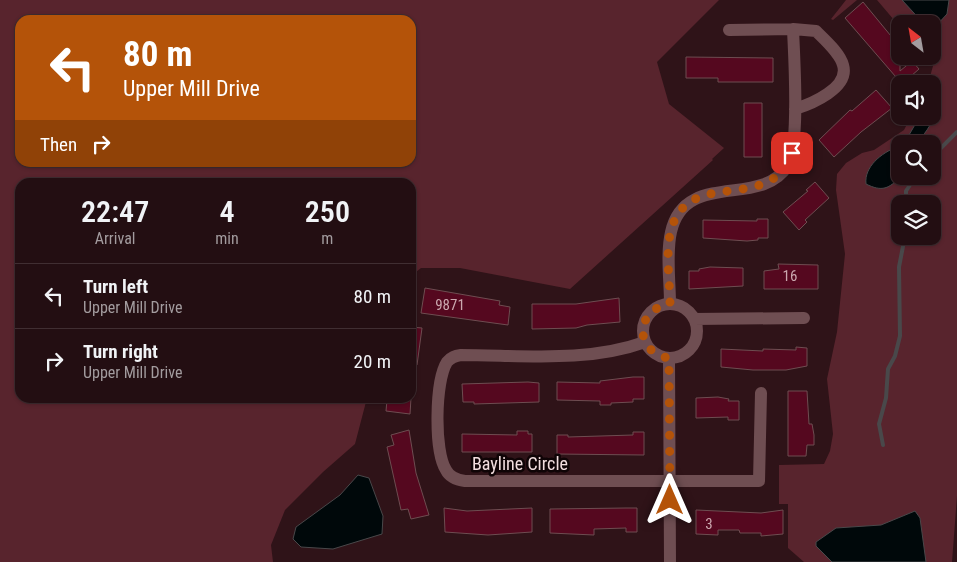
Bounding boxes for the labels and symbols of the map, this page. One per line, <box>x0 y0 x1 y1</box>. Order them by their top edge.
north arrow <box>891 15 941 65</box>
pin <box>771 132 813 174</box>
house number: 16 <box>783 267 797 285</box>
house number: 9871 <box>435 296 465 314</box>
street label: Bayline Circle <box>472 453 568 474</box>
position arrow <box>643 473 695 525</box>
house number: 3 <box>705 515 713 533</box>

